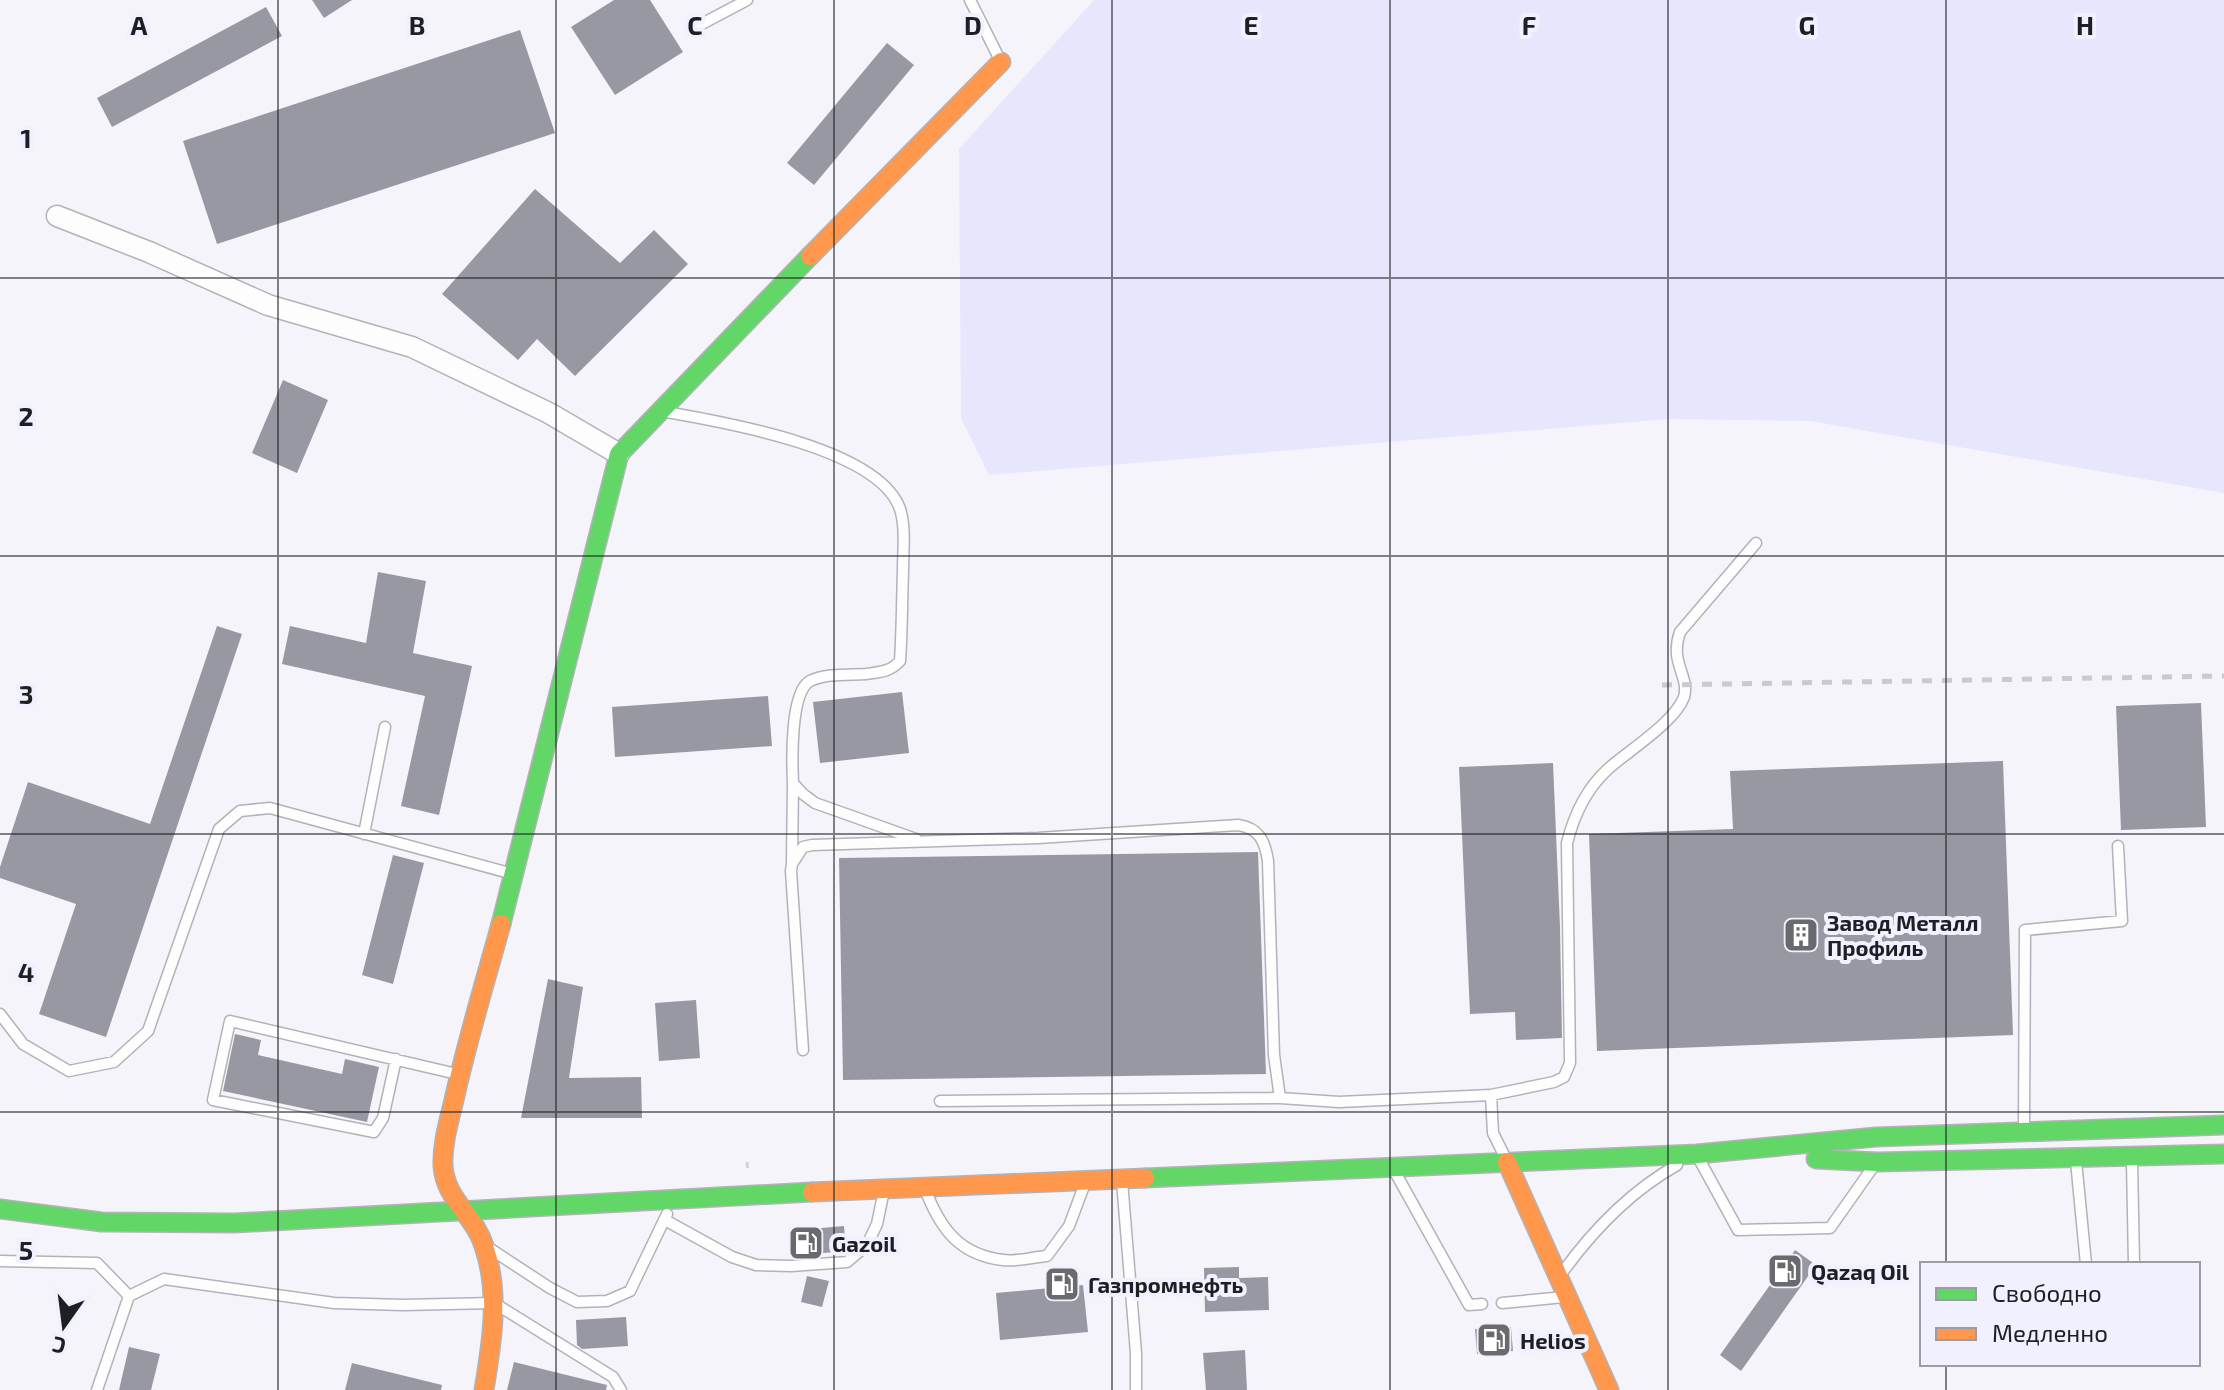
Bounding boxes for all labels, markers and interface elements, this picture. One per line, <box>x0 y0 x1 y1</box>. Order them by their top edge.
text: A <box>131 9 148 40</box>
text: B <box>409 9 425 40</box>
text: C <box>687 9 703 40</box>
text: D <box>964 9 982 40</box>
text: E <box>1243 9 1259 40</box>
text: F <box>1522 9 1536 40</box>
text: G <box>1799 9 1815 40</box>
text: H <box>2076 9 2094 40</box>
text: 1 <box>20 122 32 153</box>
text: 2 <box>18 400 34 431</box>
text: 3 <box>19 678 33 709</box>
place label: Завод Металл Профиль <box>1827 909 1978 960</box>
building icon: Завод Металл Профиль <box>1782 916 1820 954</box>
text: 4 <box>18 956 34 987</box>
fuel station icon: Gazoil <box>787 1224 825 1262</box>
place label: Gazoil <box>832 1230 897 1256</box>
text: 5 <box>19 1234 33 1265</box>
fuel station icon: Qazaq Oil <box>1766 1252 1804 1290</box>
place label: Qazaq Oil <box>1811 1258 1910 1285</box>
legend <box>1920 1262 2200 1366</box>
fuel station icon: Газпромнефть <box>1043 1265 1081 1303</box>
place label: Газпромнефть <box>1088 1271 1244 1297</box>
text: Свободно <box>1992 1278 2102 1307</box>
north arrow <box>24 1286 104 1366</box>
text: Медленно <box>1992 1318 2108 1347</box>
fuel station icon: Helios <box>1475 1321 1513 1359</box>
place label: Helios <box>1520 1327 1586 1353</box>
text: С <box>49 1332 68 1361</box>

